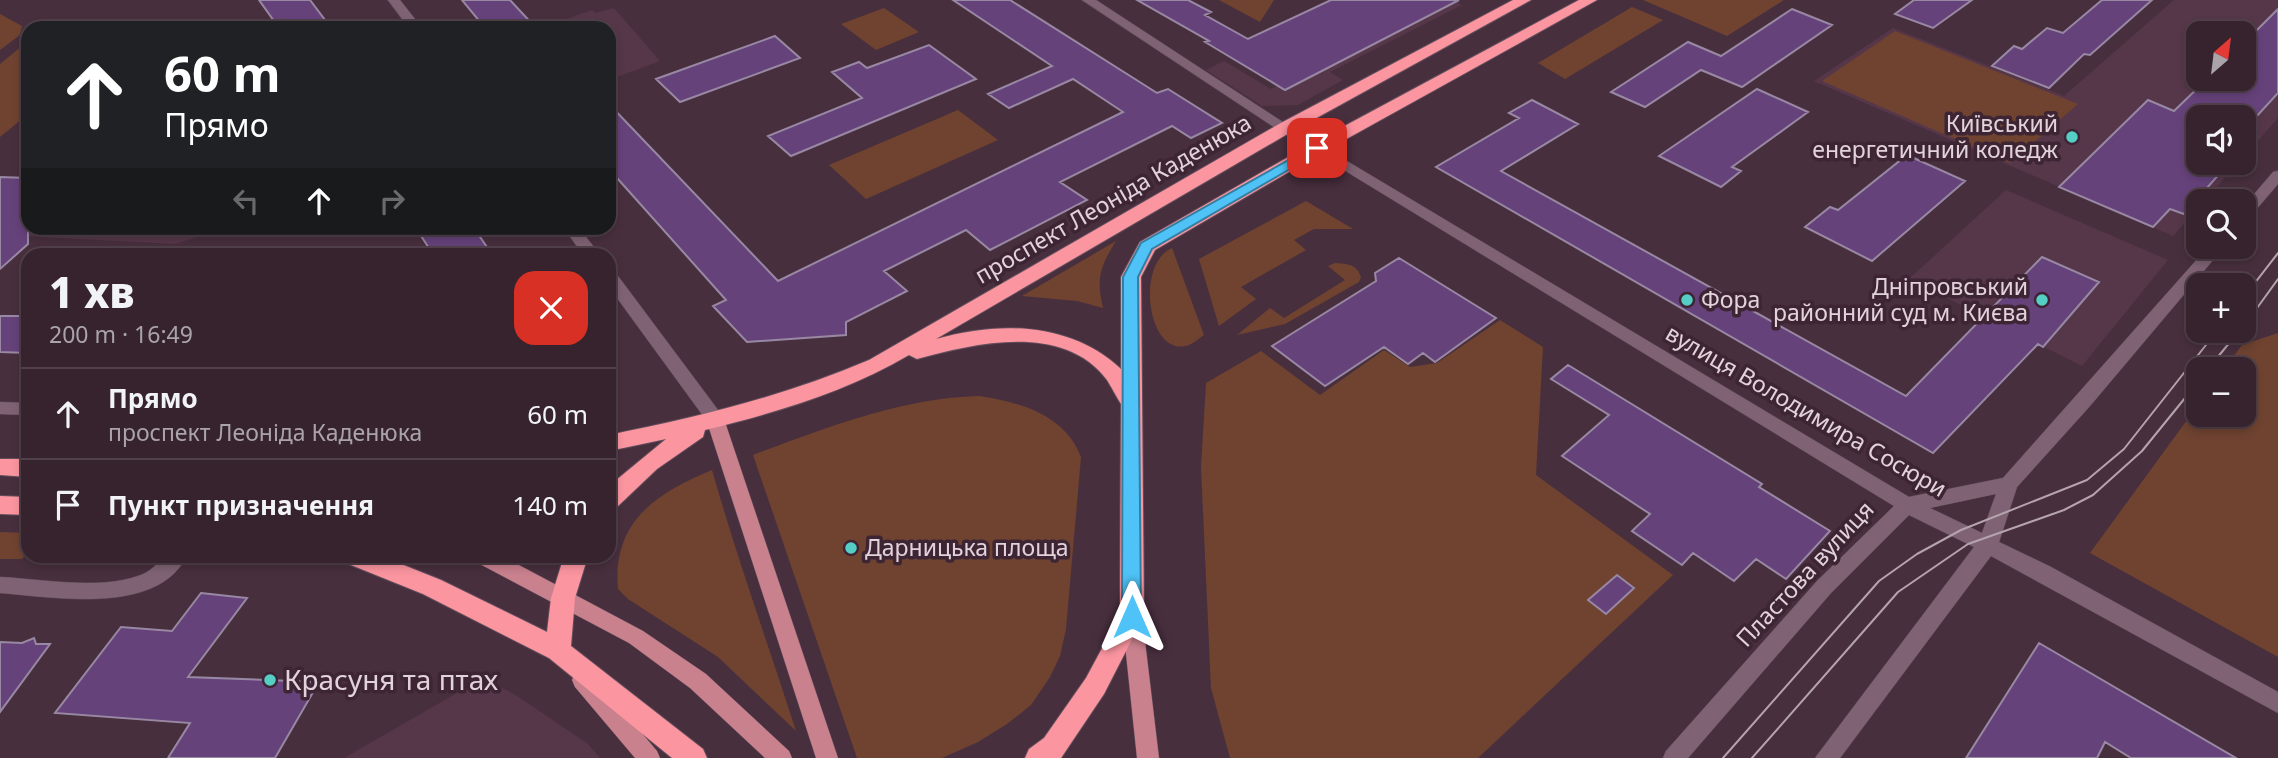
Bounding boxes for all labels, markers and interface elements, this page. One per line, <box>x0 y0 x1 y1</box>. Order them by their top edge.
north arrow <box>2186 21 2256 91</box>
map controls <box>2186 21 2256 427</box>
text: 60 m <box>164 40 281 106</box>
icon: ahead <box>49 49 140 140</box>
text: Прямо <box>164 103 269 146</box>
button: sound <box>2186 105 2256 175</box>
street label: проспект Леоніда Каденюка <box>968 106 1257 291</box>
place label: Київський енергетичний коледж <box>1812 107 2059 165</box>
pin <box>1287 118 1347 178</box>
icon: arrive <box>1298 129 1336 167</box>
marker: Київський енергетичний коледж <box>2064 129 2080 145</box>
icon: left <box>227 182 265 220</box>
icon: ahead <box>300 182 338 220</box>
icon: right <box>373 182 411 220</box>
button: search <box>2186 189 2256 259</box>
text: 1 хв <box>49 263 135 320</box>
place label: Дніпровський районний суд м. Києва <box>1773 270 2028 328</box>
button: close <box>514 271 588 345</box>
button: + <box>2186 273 2256 343</box>
place label: Фора <box>1701 283 1760 315</box>
marker: Фора <box>1679 292 1695 308</box>
marker: Дніпровський районний суд м. Києва <box>2034 292 2050 308</box>
street label: вулиця Володимира Сосюри <box>1660 316 1953 504</box>
text: 200 m · 16:49 <box>49 318 193 350</box>
button: − <box>2186 357 2256 427</box>
text: Прямо <box>108 380 198 416</box>
icon: ahead <box>49 395 87 433</box>
text: 60 m <box>527 396 588 432</box>
text: проспект Леоніда Каденюка <box>108 416 422 448</box>
icon: arrive <box>49 486 87 524</box>
text: Пункт призначення <box>108 487 374 523</box>
text: 140 m <box>512 487 588 523</box>
street label: Пластова вулиця <box>1728 493 1880 653</box>
place label: Дарницька площа <box>865 531 1069 563</box>
marker: Дарницька площа <box>843 540 859 556</box>
position arrow <box>1095 580 1169 654</box>
place label: Красуня та птах <box>284 660 499 698</box>
marker: Красуня та птах <box>262 672 278 688</box>

